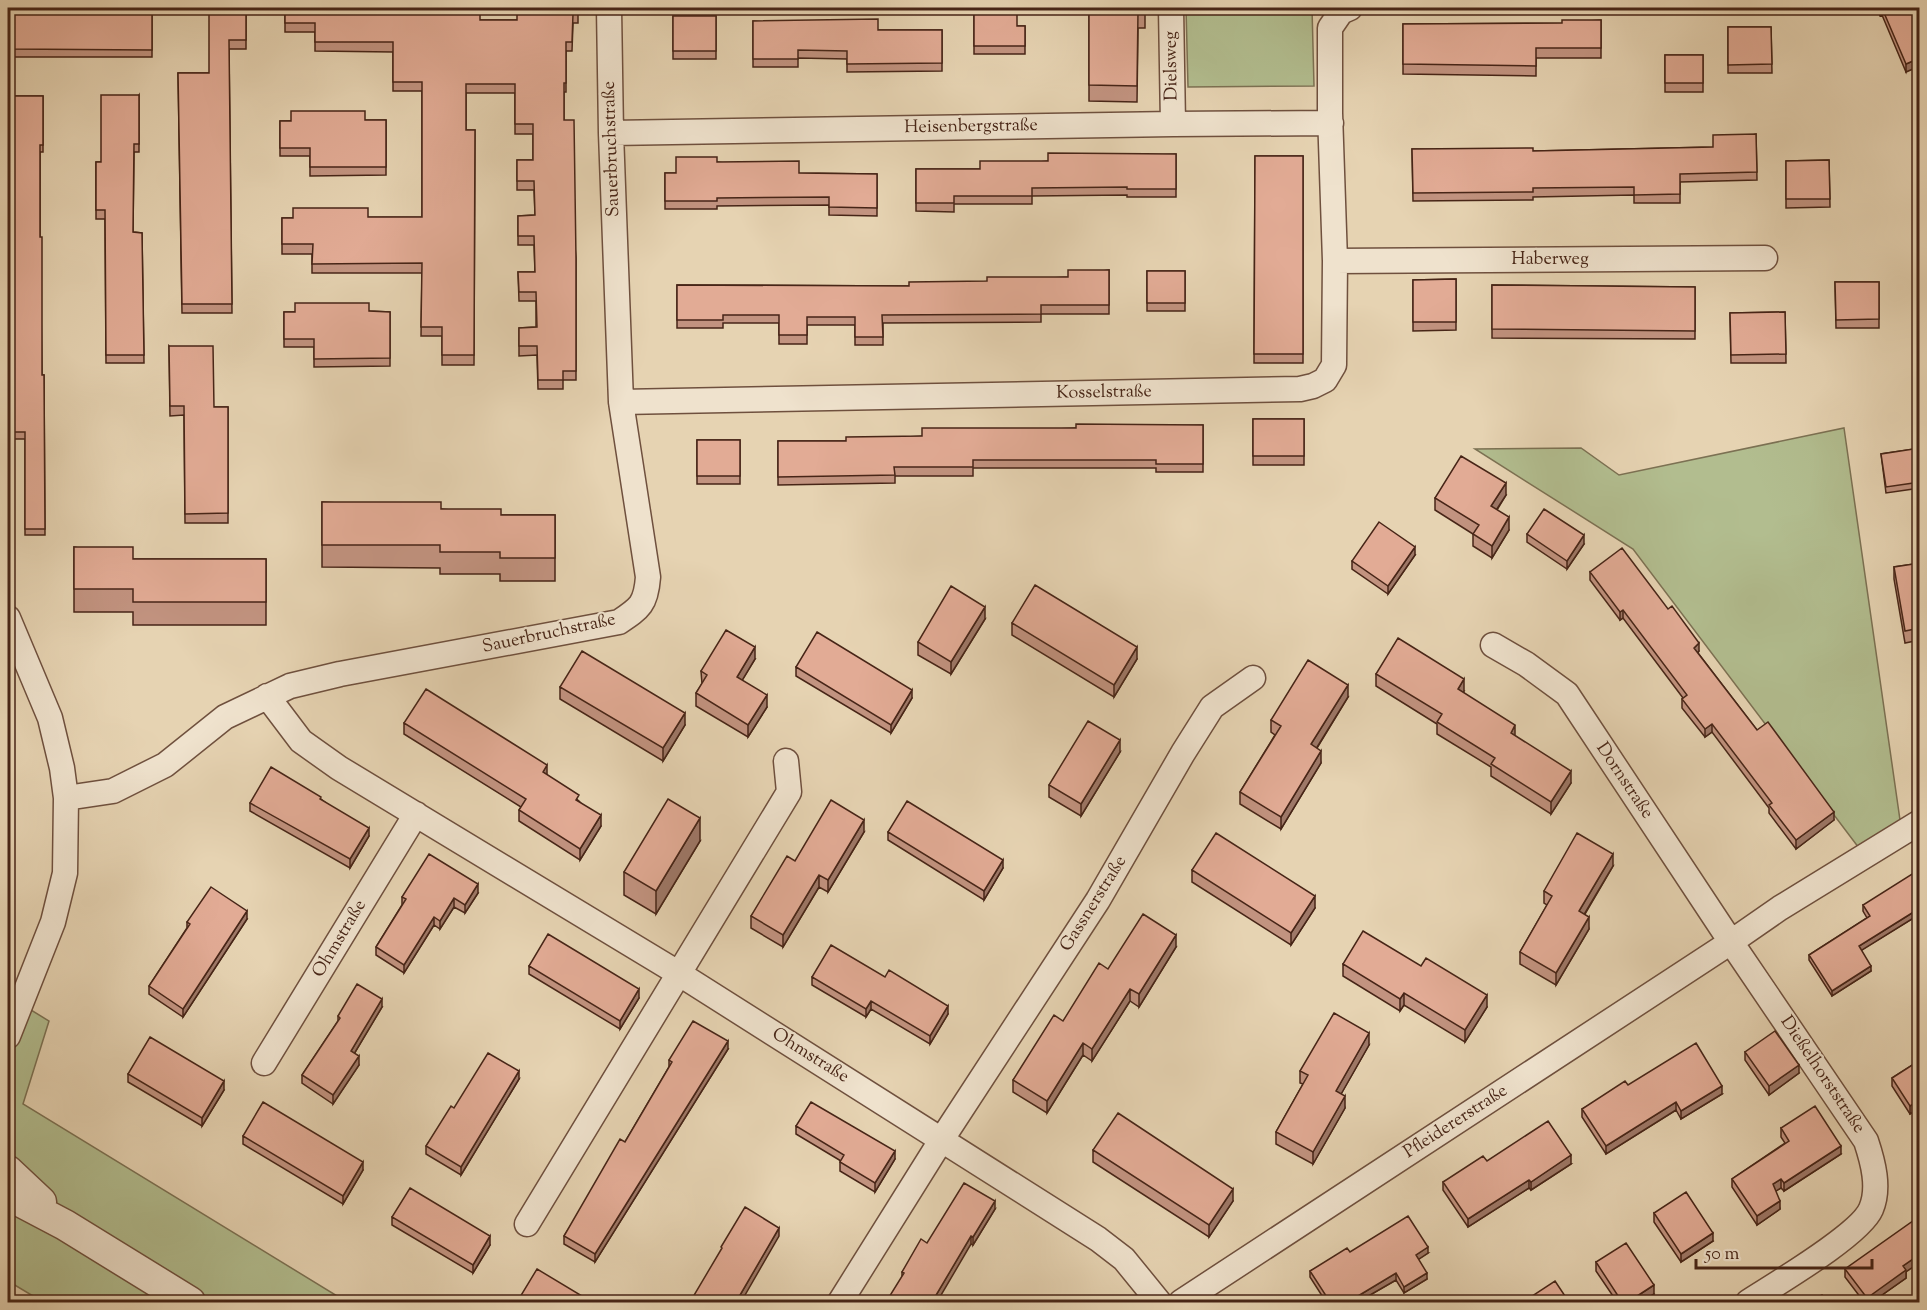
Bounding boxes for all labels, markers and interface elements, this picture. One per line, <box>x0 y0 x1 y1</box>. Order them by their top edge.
street label: Dielsweg <box>1158 31 1186 101</box>
street label: Sauerbruchstraße <box>597 81 627 217</box>
street label: Heisenbergstraße <box>904 113 1038 141</box>
street label: Haberweg <box>1511 247 1589 273</box>
street label: Kosselstraße <box>1056 379 1152 407</box>
street label: Sauerbruchstraße <box>480 607 618 661</box>
street label: Dornstraße <box>1589 737 1659 825</box>
street label: Gassnerstraße <box>1054 851 1134 957</box>
street label: Ohmstraße <box>306 895 374 983</box>
street label: Dießelhorststraße <box>1773 1011 1871 1139</box>
street label: Ohmstraße <box>766 1022 854 1090</box>
street label: Pfleidererstraße <box>1399 1079 1513 1165</box>
scale bar <box>1696 1232 1872 1270</box>
text: 50 m <box>1704 1242 1740 1268</box>

